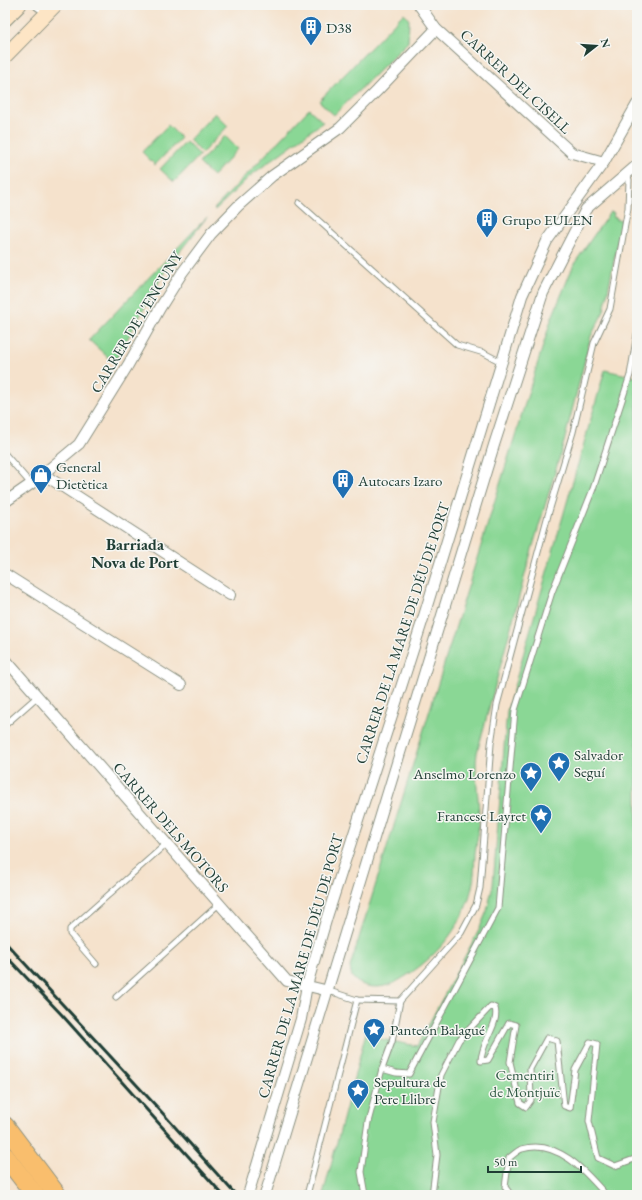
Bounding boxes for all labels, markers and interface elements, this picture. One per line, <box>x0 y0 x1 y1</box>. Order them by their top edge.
building icon: D38 <box>298 14 324 47</box>
place label: D38 <box>326 18 352 37</box>
street label: CARRER DEL CISELL <box>457 25 576 137</box>
north arrow <box>576 26 616 66</box>
text: N <box>598 37 614 49</box>
building icon: Grupo EULEN <box>474 206 500 239</box>
place label: Grupo EULEN <box>502 210 593 229</box>
street label: CARRER DE L'ENCUNY <box>86 247 186 396</box>
place label: General Dietètica <box>56 457 108 493</box>
shop icon: General Dietètica <box>28 462 54 495</box>
building icon: Autocars Izaro <box>330 467 356 500</box>
place label: Autocars Izaro <box>357 471 442 490</box>
street label: CARRER DE LA MARE DE DÉU DE PORT <box>351 499 454 766</box>
district label: Barriada Nova de Port <box>91 534 179 573</box>
place label: Salvador Seguí <box>574 745 623 781</box>
place icon: Salvador Seguí <box>546 750 572 783</box>
street label: CARRER DELS MOTORS <box>109 758 233 896</box>
place icon: Anselmo Lorenzo <box>518 760 544 793</box>
place label: Anselmo Lorenzo <box>412 764 516 783</box>
place icon: Francesc Layret <box>528 802 554 835</box>
place label: Francesc Layret <box>437 806 526 825</box>
street label: CARRER DE LA MARE DE DÉU DE PORT <box>253 831 347 1100</box>
place icon: Panteón Balagué <box>361 1016 387 1049</box>
place label: Panteón Balagué <box>390 1020 485 1039</box>
park label: Cementiri de Montjuïc <box>490 1065 560 1101</box>
place label: Sepultura de Pere Llibre <box>374 1072 446 1108</box>
place icon: Sepultura de Pere Llibre <box>345 1077 371 1110</box>
scale bar <box>488 1148 581 1174</box>
text: 50 m <box>494 1154 518 1170</box>

